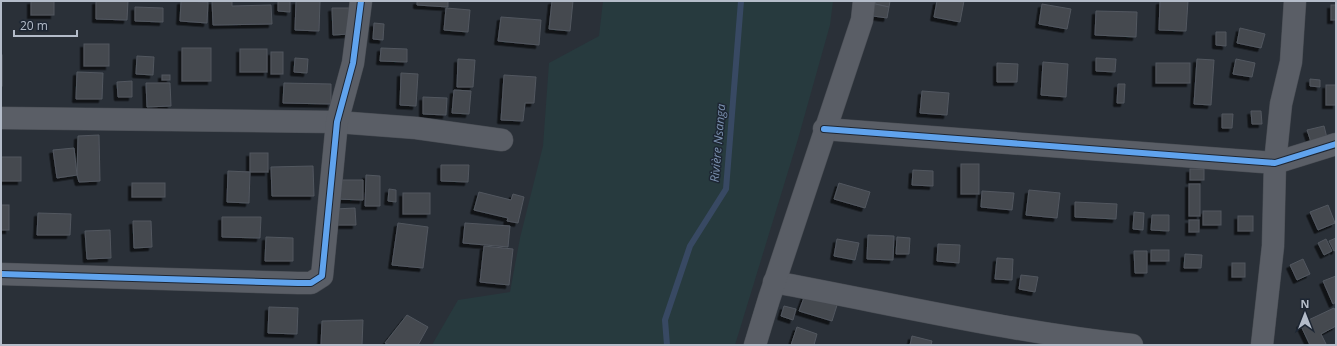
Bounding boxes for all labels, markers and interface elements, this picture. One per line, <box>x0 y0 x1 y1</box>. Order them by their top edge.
scale bar <box>14 12 77 38</box>
text: 20 m <box>20 17 48 34</box>
water label: Rivière Nsanga <box>706 103 729 183</box>
north arrow <box>1285 294 1325 334</box>
text: N <box>1301 296 1309 311</box>

